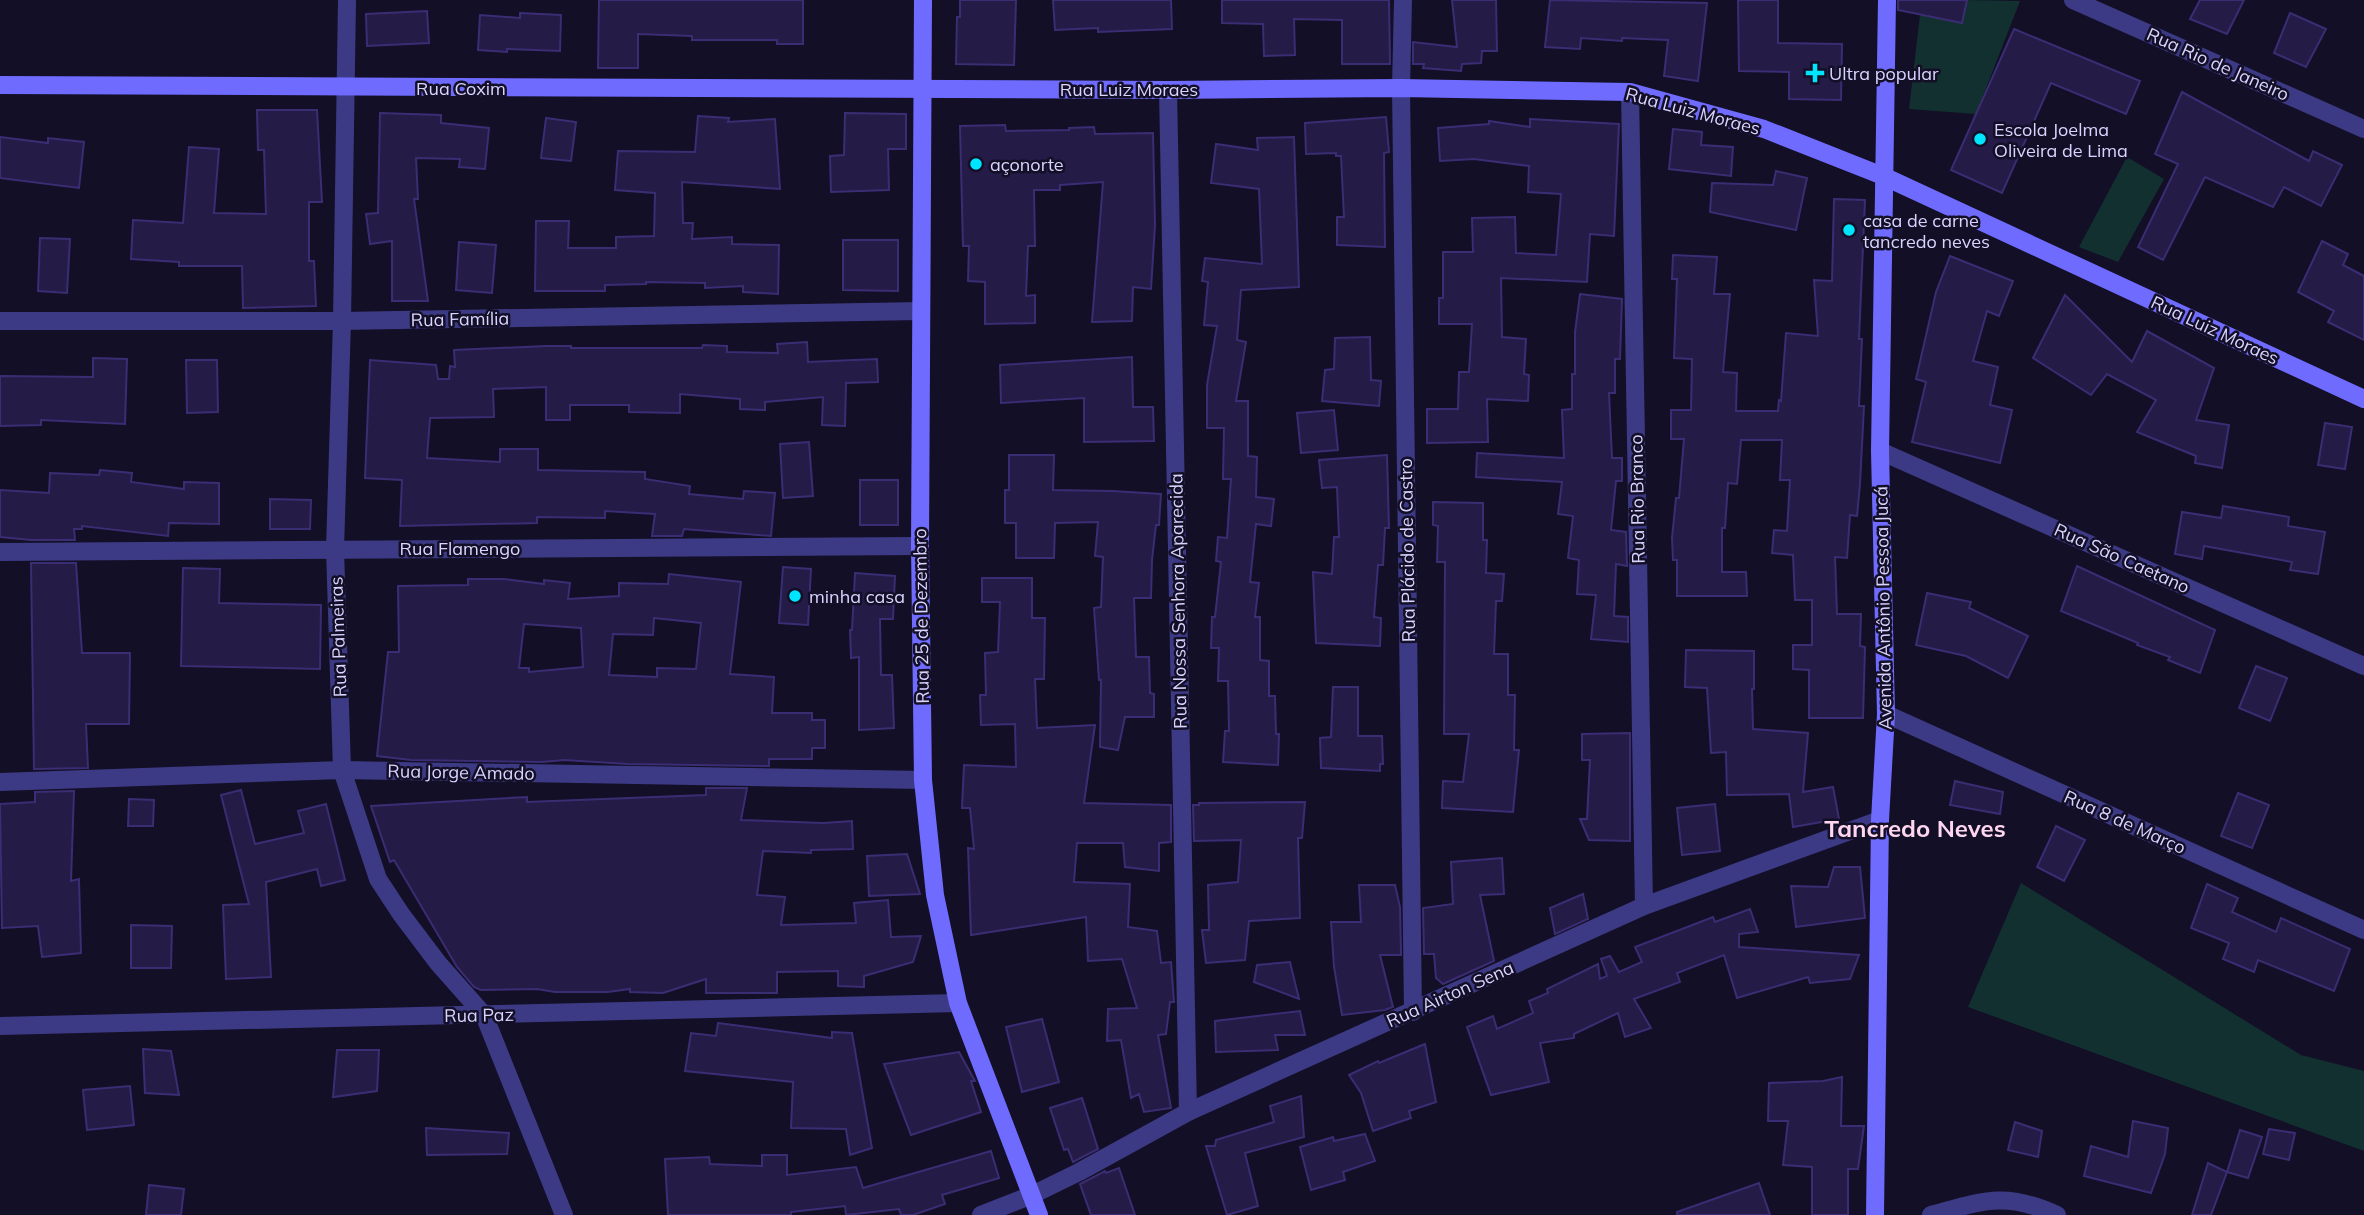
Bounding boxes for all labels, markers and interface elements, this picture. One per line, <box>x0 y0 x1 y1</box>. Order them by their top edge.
street label: Rua Rio de Janeiro <box>2143 22 2293 106</box>
place label: Ultra popular <box>1829 62 1939 85</box>
marker: Ultra popular <box>1807 65 1823 81</box>
street label: Rua Coxim <box>416 77 506 100</box>
street label: Rua Luiz Moraes <box>1060 78 1198 101</box>
street label: Rua Luiz Moraes <box>1623 82 1763 140</box>
place label: Escola Joelma Oliveira de Lima <box>1994 118 2128 162</box>
marker: Escola Joelma Oliveira de Lima <box>1972 131 1988 147</box>
place label: açonorte <box>990 153 1064 176</box>
marker: açonorte <box>968 156 984 172</box>
place label: casa de carne tancredo neves <box>1863 209 1990 253</box>
marker: casa de carne tancredo neves <box>1841 222 1857 238</box>
street label: Rua Luiz Moraes <box>2147 290 2283 370</box>
street label: Rua Família <box>411 307 509 331</box>
street label: Rua Rio Branco <box>1624 434 1650 564</box>
street label: Rua Plácido de Castro <box>1394 458 1420 642</box>
street label: Rua Nossa Senhora Aparecida <box>1164 473 1192 729</box>
street label: Avenida Antônio Pessoa Jucá <box>1869 486 1897 730</box>
street label: Rua São Caetano <box>2051 518 2193 598</box>
street label: Rua 25 de Dezembro <box>908 528 934 704</box>
street label: Rua Flamengo <box>400 537 520 560</box>
street label: Rua Palmeiras <box>324 576 352 698</box>
place label: minha casa <box>809 585 905 608</box>
marker: minha casa <box>787 588 803 604</box>
street label: Rua Jorge Amado <box>387 759 535 785</box>
street label: Rua 8 de Março <box>2061 785 2189 859</box>
district label: Tancredo Neves <box>1824 813 2006 843</box>
street label: Rua Airton Sena <box>1383 956 1517 1032</box>
street label: Rua Paz <box>444 1003 514 1027</box>

